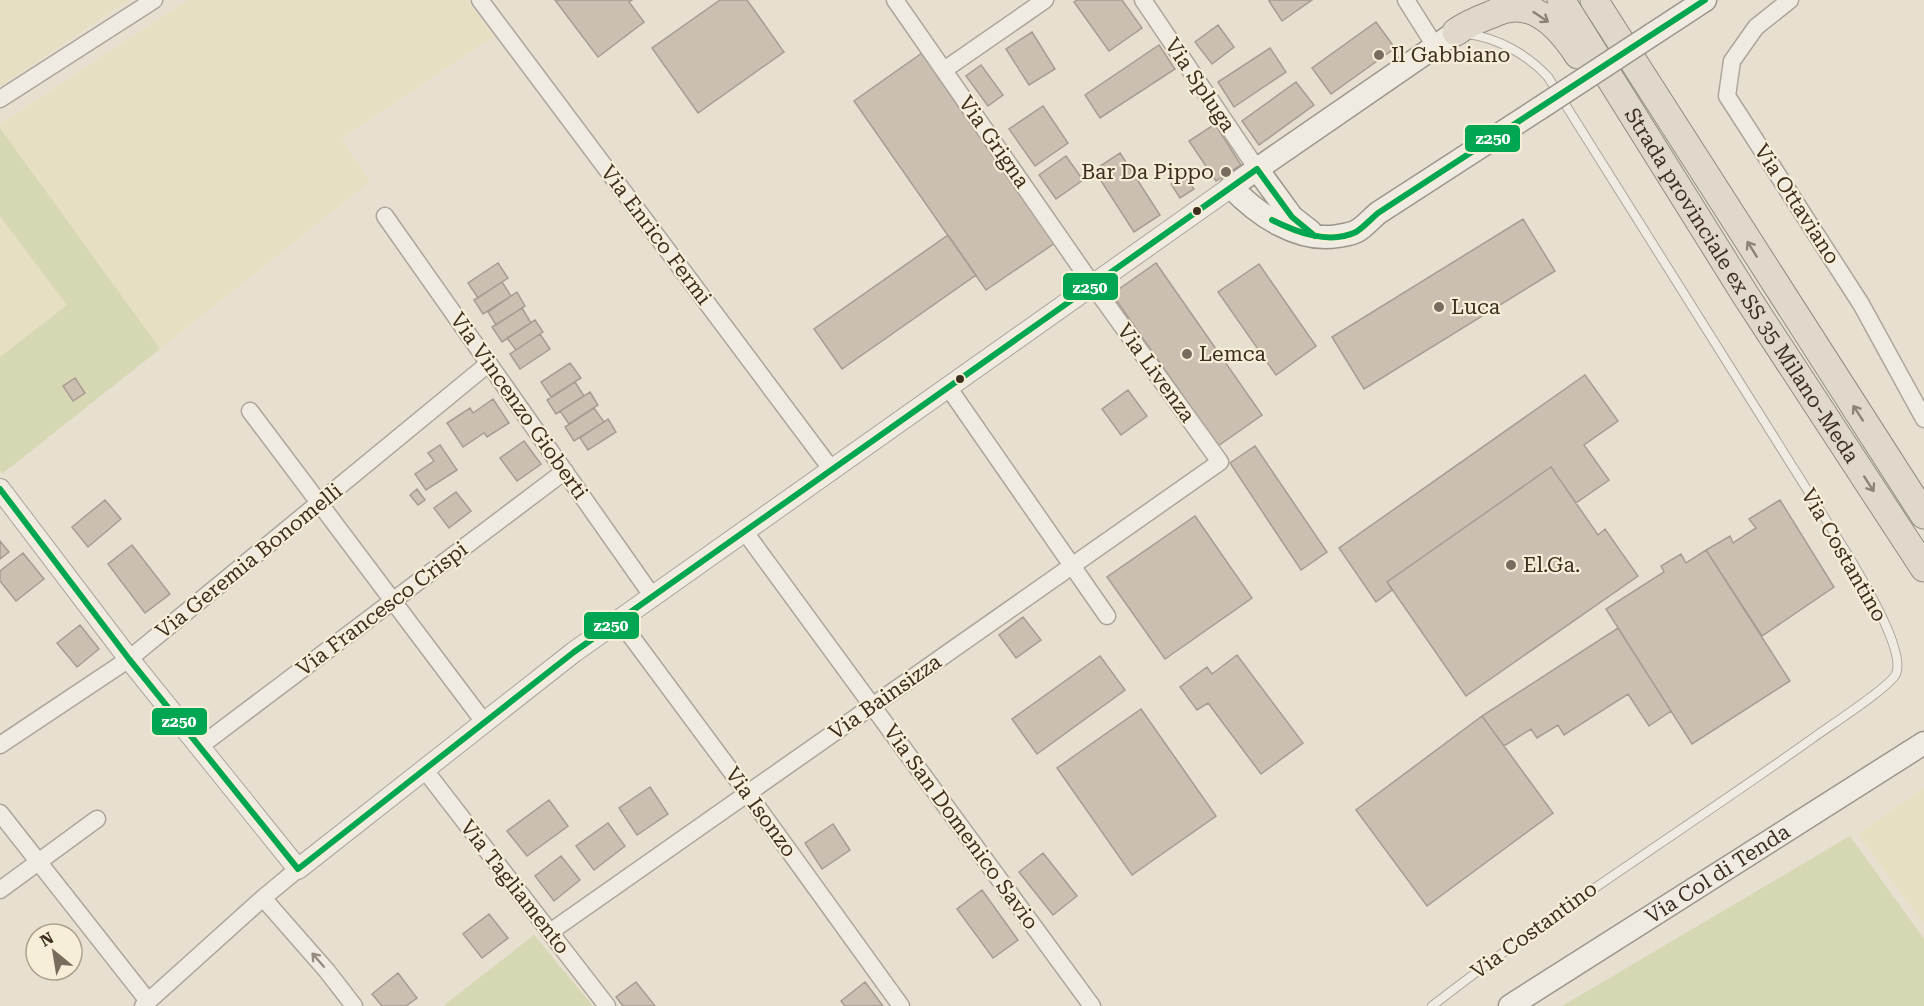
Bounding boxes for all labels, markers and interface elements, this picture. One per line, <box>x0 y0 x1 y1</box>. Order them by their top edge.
one-way arrow <box>1533 10 1550 23</box>
street label: Via Spluga <box>1160 34 1240 137</box>
place label: Il Gabbiano <box>1391 43 1510 67</box>
marker: Il Gabbiano <box>1372 48 1386 62</box>
street label: Via Grigna <box>954 91 1035 193</box>
street label: Strada provinciale ex SS 35 Milano-Meda <box>1620 104 1864 468</box>
line badge: z250 <box>1464 124 1521 153</box>
text: z250 <box>1475 129 1511 148</box>
street label: Via Ottaviano <box>1749 140 1845 268</box>
place label: Bar Da Pippo <box>1081 160 1214 184</box>
street label: Via Enrico Fermi <box>596 161 716 310</box>
marker: Bar Da Pippo <box>1219 165 1233 179</box>
unlabelled marker <box>1191 205 1203 217</box>
one-way arrow <box>1746 241 1758 258</box>
line badge: z250 <box>1062 272 1119 301</box>
text: z250 <box>1072 278 1108 297</box>
place label: Luca <box>1451 295 1501 319</box>
marker: Luca <box>1432 300 1446 314</box>
street label: Via Vincenzo Gioberti <box>445 308 593 504</box>
street label: Via Livenza <box>1112 319 1200 427</box>
place label: Lemca <box>1199 342 1267 366</box>
marker: Lemca <box>1180 347 1194 361</box>
unlabelled marker <box>954 373 966 385</box>
one-way arrow <box>1852 405 1864 421</box>
one-way arrow <box>1863 475 1875 492</box>
street label: Via Geremia Bonomelli <box>151 478 347 643</box>
street label: Via Costantino <box>1796 484 1892 626</box>
street label: Via Francesco Crispi <box>292 537 472 681</box>
place label: El.Ga. <box>1523 553 1580 577</box>
marker: El.Ga. <box>1504 558 1518 572</box>
line badge: z250 <box>583 611 640 640</box>
text: z250 <box>593 616 629 635</box>
street label: Via Bainsizza <box>824 649 946 745</box>
line badge: z250 <box>151 707 208 736</box>
text: z250 <box>161 712 197 731</box>
street label: Via San Domenico Savio <box>879 720 1043 934</box>
street label: Via Isonzo <box>720 762 802 862</box>
street label: Via Tagliamento <box>455 815 575 959</box>
street label: Via Col di Tenda <box>1641 819 1795 929</box>
street label: Via Costantino <box>1466 876 1602 984</box>
north arrow <box>24 922 84 982</box>
text: N <box>37 928 57 951</box>
one-way arrow <box>311 953 325 968</box>

